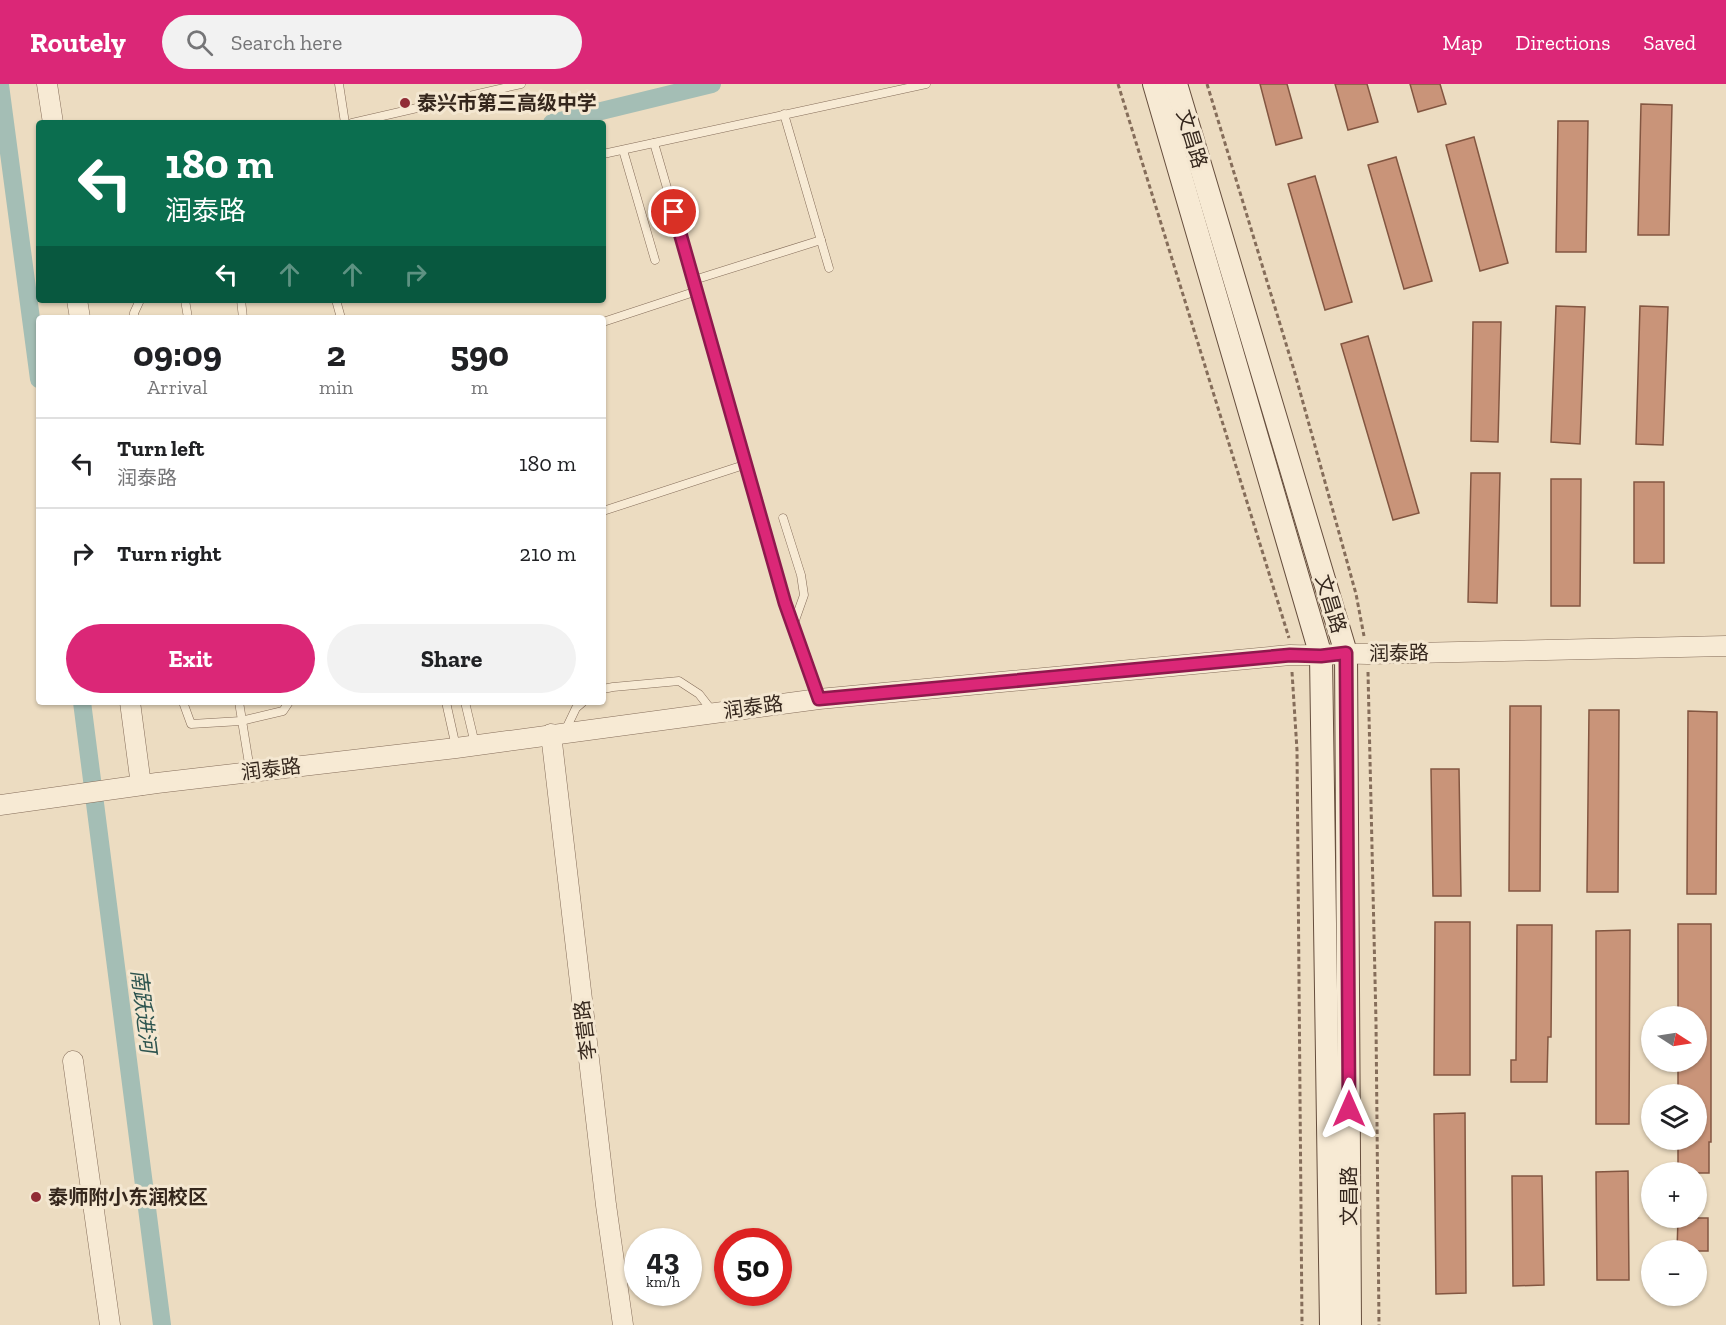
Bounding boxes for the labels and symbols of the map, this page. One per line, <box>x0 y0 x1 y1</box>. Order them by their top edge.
place label: 泰兴市第三高级中学 <box>417 91 597 115</box>
marker: 泰兴市第三高级中学 <box>398 96 412 110</box>
street label: 文昌路 <box>1172 107 1212 171</box>
pin <box>648 186 699 237</box>
street label: 文昌路 <box>1311 572 1351 636</box>
street label: 润泰路 <box>1369 640 1429 666</box>
street label: 润泰路 <box>722 691 784 723</box>
street label: 润泰路 <box>240 753 302 785</box>
water label: 南跃进河 <box>126 968 162 1058</box>
street label: 李营路 <box>569 999 601 1061</box>
north arrow <box>1641 1006 1707 1072</box>
position arrow <box>1317 1077 1381 1141</box>
street label: 文昌路 <box>1337 1166 1361 1226</box>
place label: 泰师附小东润校区 <box>48 1185 208 1209</box>
marker: 泰师附小东润校区 <box>29 1190 43 1204</box>
speed limit sign: 50 <box>714 1228 792 1306</box>

